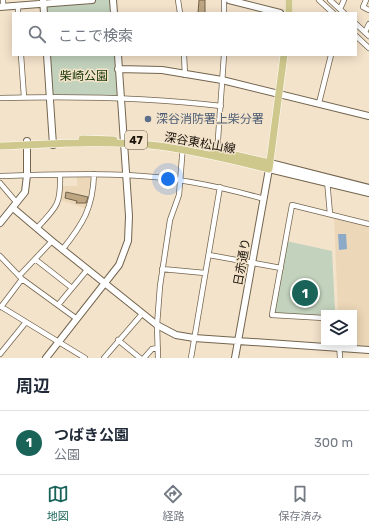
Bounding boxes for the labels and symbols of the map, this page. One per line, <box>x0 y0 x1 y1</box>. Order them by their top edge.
park label: 柴崎公園 <box>60 69 108 83</box>
place label: 深谷消防署上柴分署 <box>156 112 264 126</box>
marker: 深谷消防署上柴分署 <box>143 114 153 124</box>
street label: 深谷東松山線 <box>163 130 237 156</box>
road number: 47 <box>125 131 147 149</box>
your location <box>158 169 178 189</box>
street label: 日赤通り <box>231 237 253 287</box>
pin: 1 <box>292 278 318 308</box>

